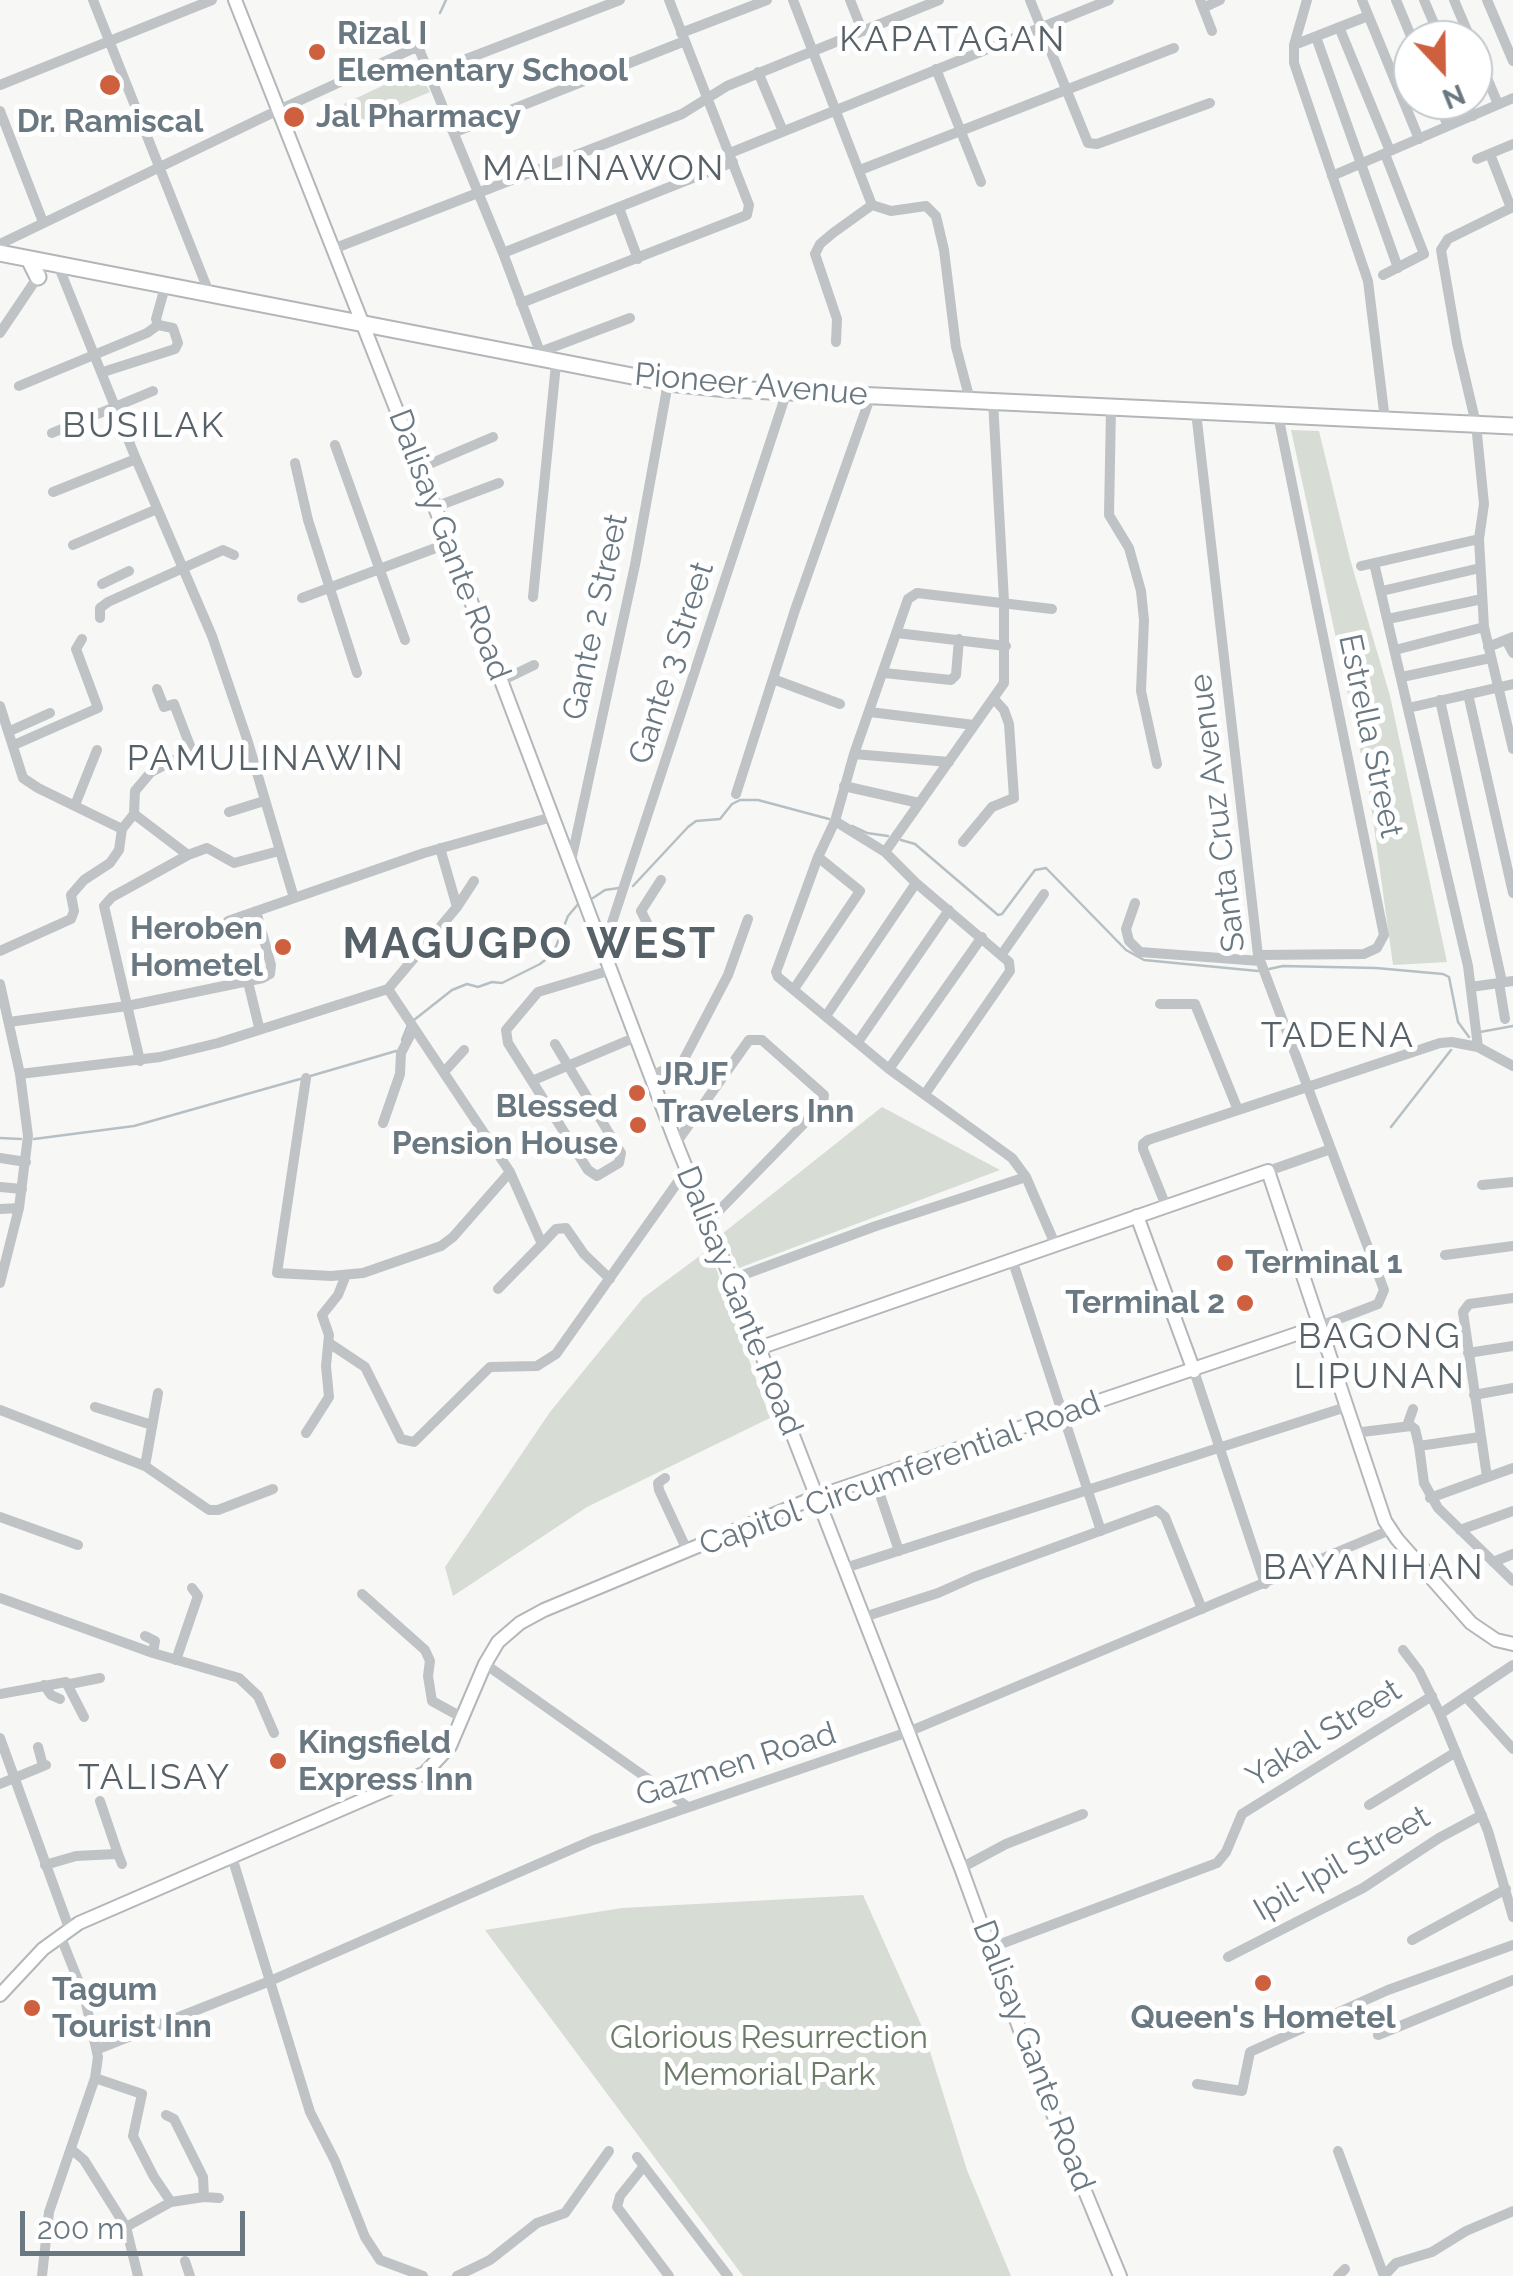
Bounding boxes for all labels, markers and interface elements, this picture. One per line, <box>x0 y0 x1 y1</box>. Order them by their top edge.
place label: Rizal I Elementary School <box>337 15 628 90</box>
district label: KAPATAGAN <box>839 19 1067 61</box>
north arrow <box>1393 20 1493 120</box>
marker: Rizal I Elementary School <box>306 41 328 63</box>
marker: Dr. Ramiscal <box>97 72 123 98</box>
text: N <box>1438 77 1470 116</box>
place label: Jal Pharmacy <box>316 98 521 136</box>
place label: Dr. Ramiscal <box>17 103 203 141</box>
marker: Jal Pharmacy <box>281 104 307 130</box>
district label: MALINAWON <box>482 148 726 190</box>
street label: Pioneer Avenue <box>633 356 869 414</box>
street label: Dalisay Gante Road <box>380 404 518 686</box>
district label: BUSILAK <box>62 405 226 447</box>
street label: Gante 2 Street <box>555 510 637 724</box>
street label: Gante 3 Street <box>621 557 723 769</box>
street label: Estrella Street <box>1330 631 1410 841</box>
street label: Santa Cruz Avenue <box>1182 672 1254 954</box>
district label: PAMULINAWIN <box>127 738 405 780</box>
place label: Heroben Hometel <box>130 910 263 985</box>
district label: MAGUGPO WEST <box>342 920 718 970</box>
marker: Heroben Hometel <box>272 936 294 958</box>
district label: TADENA <box>1261 1015 1415 1057</box>
place label: JRJF Travelers Inn <box>657 1056 854 1131</box>
marker: JRJF Travelers Inn <box>626 1082 648 1104</box>
place label: Blessed Pension House <box>392 1088 618 1163</box>
marker: Blessed Pension House <box>627 1114 649 1136</box>
street label: Dalisay Gante Road <box>667 1161 811 1441</box>
place label: Terminal 1 <box>1245 1244 1402 1282</box>
marker: Terminal 1 <box>1214 1252 1236 1274</box>
place label: Terminal 2 <box>1065 1284 1225 1322</box>
marker: Terminal 2 <box>1234 1292 1256 1314</box>
district label: BAGONG LIPUNAN <box>1294 1316 1466 1398</box>
street label: Capitol Circumferential Road <box>694 1384 1106 1564</box>
district label: BAYANIHAN <box>1263 1547 1485 1589</box>
street label: Yakal Street <box>1239 1671 1409 1797</box>
street label: Gazmen Road <box>631 1715 841 1815</box>
place label: Kingsfield Express Inn <box>298 1724 473 1799</box>
marker: Kingsfield Express Inn <box>267 1750 289 1772</box>
district label: TALISAY <box>78 1757 232 1799</box>
street label: Ipil-Ipil Street <box>1247 1798 1437 1930</box>
street label: Dalisay Gante Road <box>964 1915 1102 2197</box>
place label: Tagum Tourist Inn <box>52 1971 212 2046</box>
marker: Queen's Hometel <box>1252 1972 1274 1994</box>
marker: Tagum Tourist Inn <box>21 1997 43 2019</box>
place label: Queen's Hometel <box>1130 1999 1396 2037</box>
park label: Glorious Resurrection Memorial Park <box>610 2019 928 2094</box>
scale bar <box>25 2191 250 2253</box>
text: 200 m <box>37 2211 125 2246</box>

